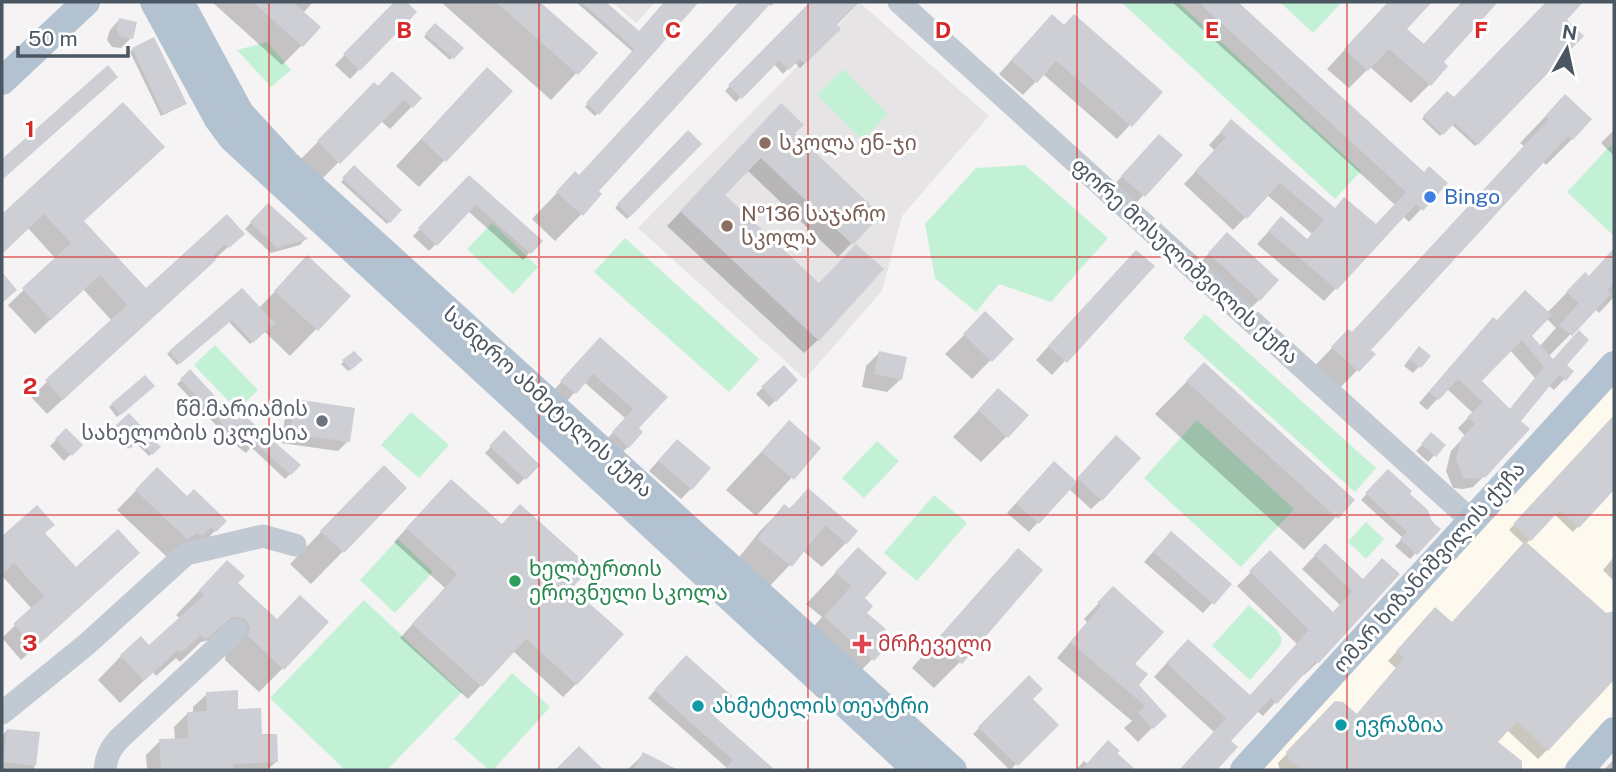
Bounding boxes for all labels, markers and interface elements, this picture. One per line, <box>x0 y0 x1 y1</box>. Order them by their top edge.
scale bar <box>18 14 128 58</box>
north arrow <box>1532 14 1602 84</box>
text: B <box>396 16 412 43</box>
text: C <box>665 16 681 43</box>
text: D <box>935 16 951 43</box>
text: E <box>1205 16 1219 43</box>
text: F <box>1474 16 1488 43</box>
text: N <box>1561 20 1579 44</box>
text: 50 m <box>28 26 78 51</box>
text: 1 <box>25 115 35 142</box>
place label: სკოლა ენ-ჯი <box>779 130 917 156</box>
marker: სკოლა ენ-ჯი <box>757 135 773 151</box>
street label: ფორე მოსულიშვილის ქუჩა <box>1066 152 1304 370</box>
place label: Bingo <box>1444 184 1500 209</box>
marker: Bingo <box>1422 189 1438 205</box>
place label: №136 საჯარო სკოლა <box>741 201 886 251</box>
marker: №136 საჯარო სკოლა <box>719 218 735 234</box>
street label: სანდრო ახმეტელის ქუჩა <box>438 301 658 503</box>
text: 2 <box>23 372 37 399</box>
place label: წმ.მარიამის სახელობის ეკლესია <box>81 396 308 446</box>
marker: წმ.მარიამის სახელობის ეკლესია <box>314 413 330 429</box>
street label: ომარ ხიზანიშვილის ქუჩა <box>1327 456 1531 678</box>
place label: ხელბურთის ეროვნული სკოლა <box>529 556 728 606</box>
marker: ხელბურთის ეროვნული სკოლა <box>507 573 523 589</box>
text: 3 <box>22 629 38 656</box>
place label: მრჩეველი <box>878 631 992 657</box>
marker: მრჩეველი <box>852 634 872 654</box>
place label: ახმეტელის თეატრი <box>712 693 929 719</box>
marker: ახმეტელის თეატრი <box>690 698 706 714</box>
place label: ევრაზია <box>1355 712 1444 737</box>
marker: ევრაზია <box>1333 717 1349 733</box>

